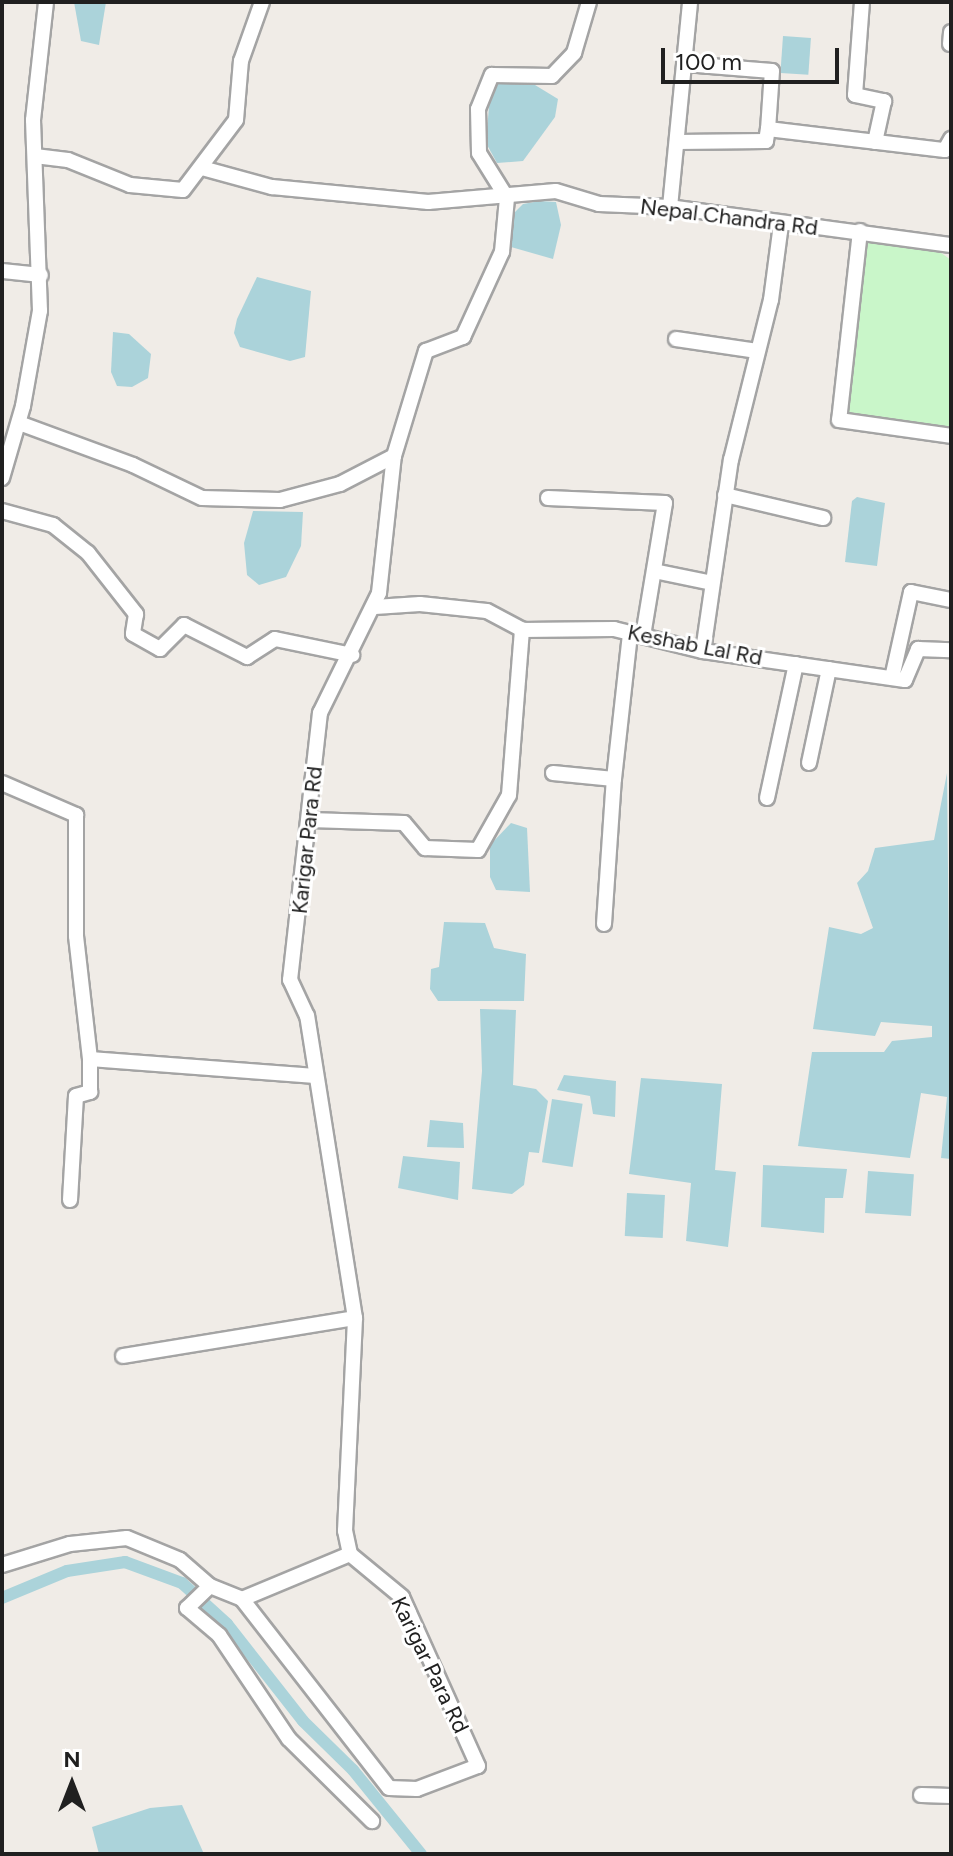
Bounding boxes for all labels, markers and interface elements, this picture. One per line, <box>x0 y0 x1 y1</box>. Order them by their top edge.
scale bar <box>665 32 843 82</box>
text: 100 m <box>675 47 742 76</box>
street label: Nepal Chandra Rd <box>639 193 819 241</box>
street label: Keshab Lal Rd <box>625 619 765 671</box>
street label: Karigar Para Rd <box>286 765 328 915</box>
street label: Karigar Para Rd <box>386 1592 474 1738</box>
north arrow <box>32 1744 112 1824</box>
text: N <box>63 1746 81 1773</box>

